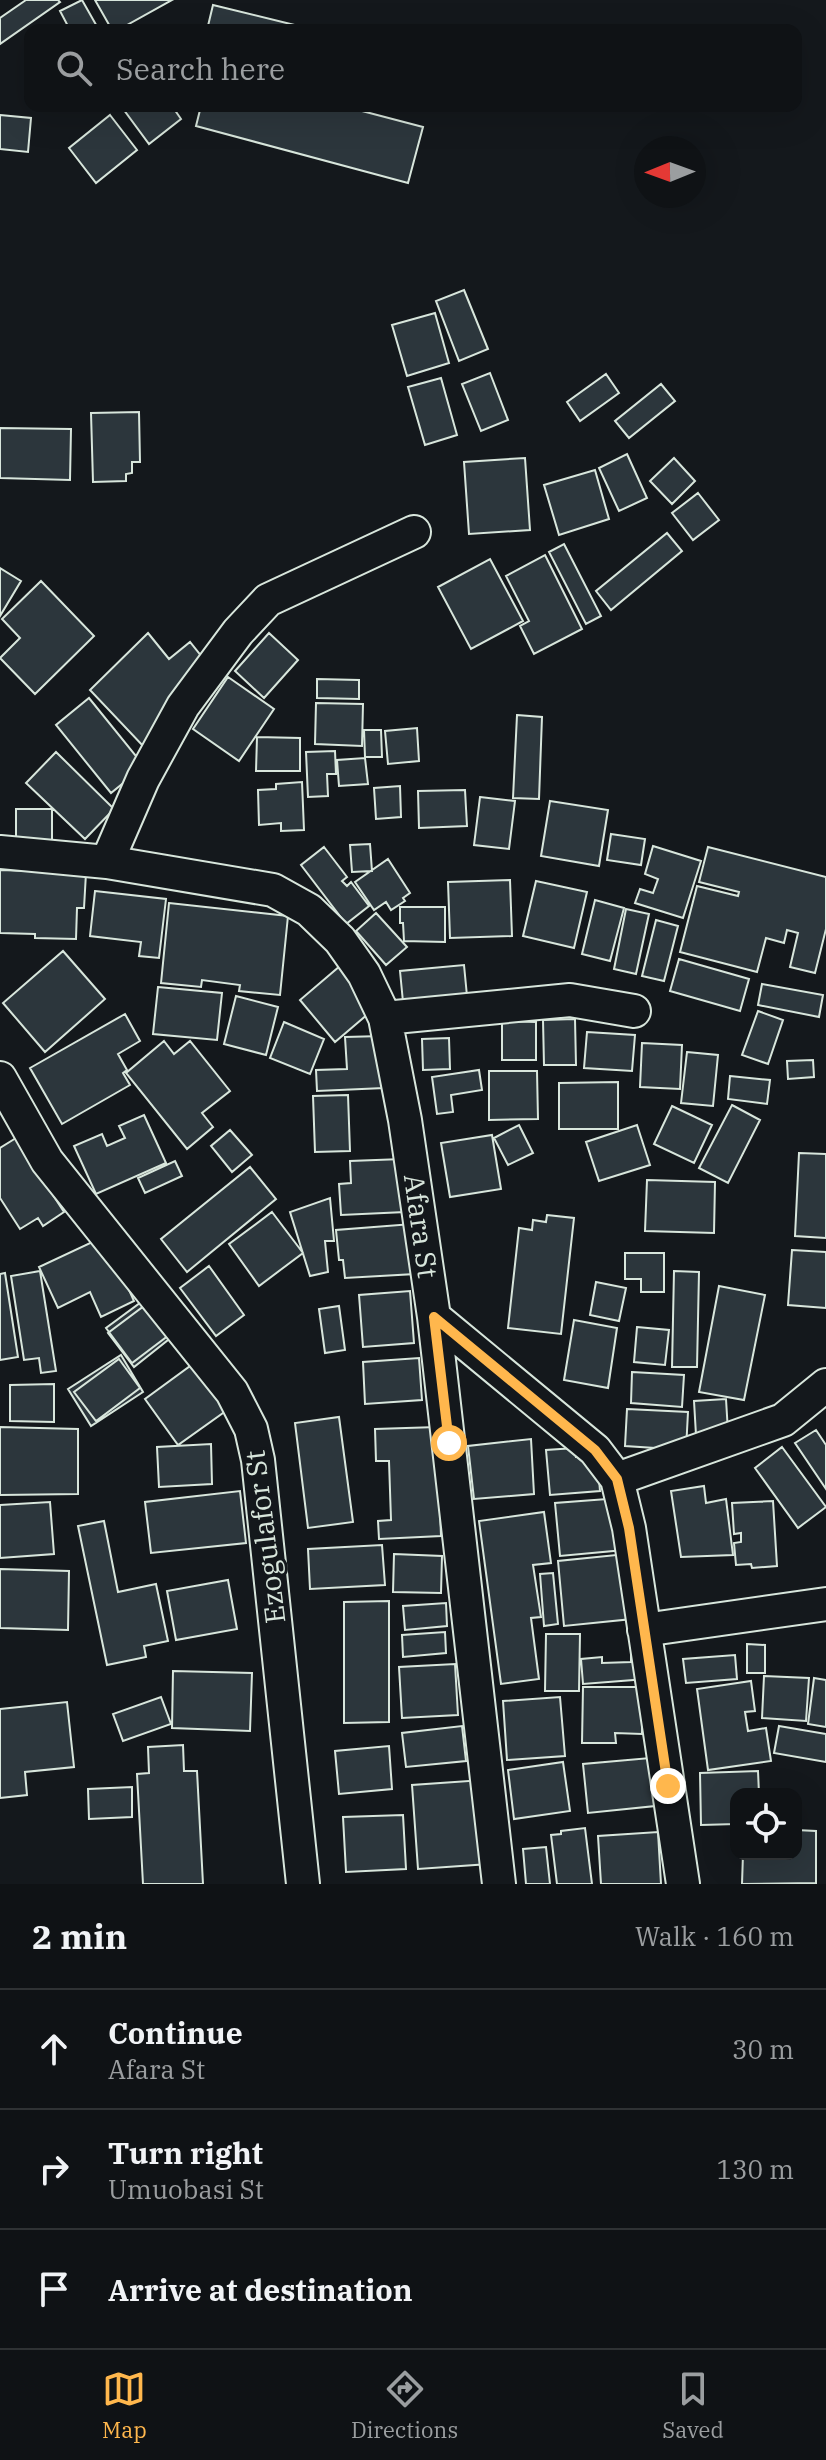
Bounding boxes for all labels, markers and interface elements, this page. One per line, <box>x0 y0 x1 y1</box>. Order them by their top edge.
search box <box>24 24 802 112</box>
icon: search <box>52 46 96 90</box>
text: Search here <box>116 49 285 88</box>
north arrow <box>634 136 706 208</box>
street label: Afara St <box>396 1172 447 1280</box>
route start <box>431 1425 467 1461</box>
street label: Ezogulafor St <box>236 1448 293 1626</box>
route end <box>650 1768 686 1804</box>
map controls <box>730 1788 802 1860</box>
button: locate <box>730 1788 802 1860</box>
text: 2 min <box>32 1914 127 1958</box>
text: Walk · 160 m <box>635 1919 794 1953</box>
text: Continue <box>108 2013 243 2052</box>
icon: ahead <box>32 2027 76 2071</box>
text: 30 m <box>732 2032 794 2066</box>
text: Afara St <box>108 2052 205 2086</box>
text: Turn right <box>108 2133 263 2172</box>
icon: right <box>32 2147 76 2191</box>
text: 130 m <box>716 2152 794 2186</box>
text: Umuobasi St <box>108 2172 264 2206</box>
icon: arrive <box>32 2267 76 2311</box>
text: Arrive at destination <box>108 2270 413 2309</box>
tab: Map <box>102 2367 147 2444</box>
tab: Directions <box>351 2367 458 2444</box>
tab: Saved <box>662 2367 724 2444</box>

